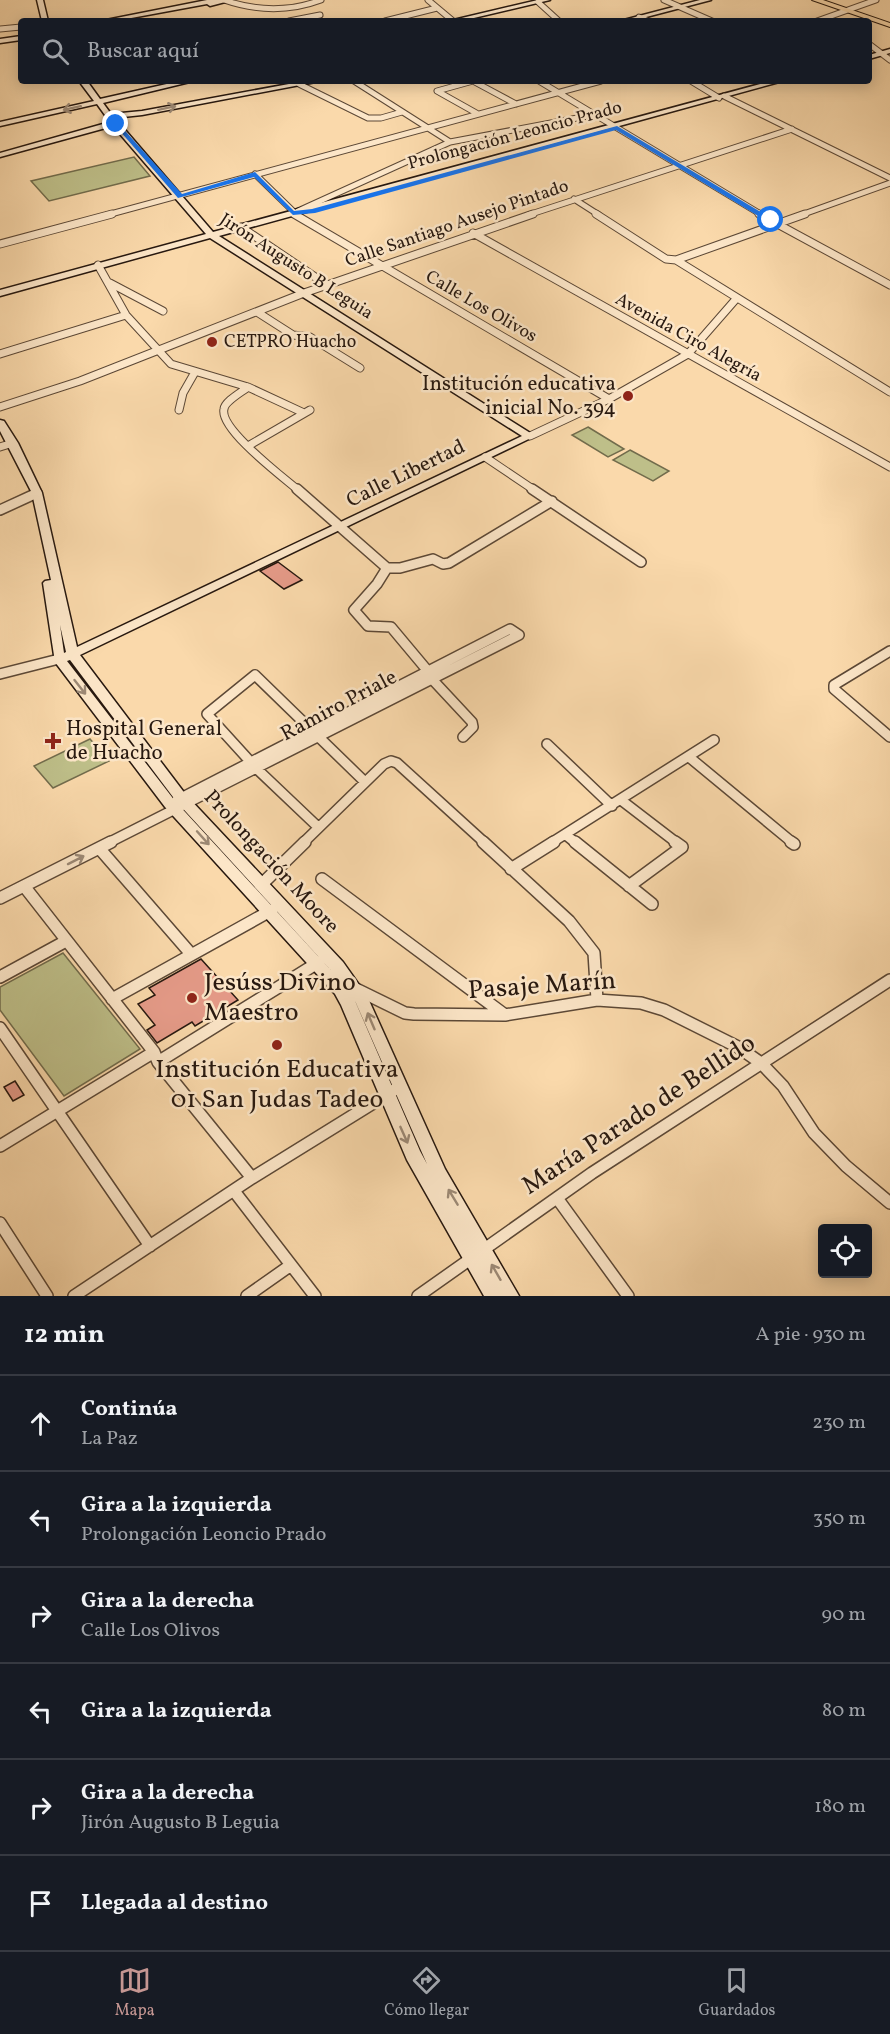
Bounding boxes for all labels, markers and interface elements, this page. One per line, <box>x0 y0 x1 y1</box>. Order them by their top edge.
search box <box>18 18 872 84</box>
icon: search <box>39 35 72 68</box>
text: Buscar aquí <box>87 36 199 67</box>
street label: Prolongación Leoncio Prado <box>405 95 625 177</box>
one-way arrow <box>157 102 176 113</box>
one-way arrow <box>63 103 82 114</box>
route end <box>102 110 128 136</box>
street label: Calle Santiago Ausejo Pintado <box>342 174 572 274</box>
route start <box>757 206 783 232</box>
street label: Jirón Augusto B Leguia <box>214 208 378 326</box>
street label: Calle Los Olivos <box>421 265 541 349</box>
street label: Avenida Ciro Alegría <box>610 287 766 389</box>
place label: CETPRO Huacho <box>224 330 356 355</box>
marker: CETPRO Huacho <box>205 335 219 349</box>
place label: Institución educativa inicial No. 394 <box>422 370 616 423</box>
marker: Institución educativa inicial No. 394 <box>621 389 635 403</box>
street label: Calle Libertad <box>342 433 470 515</box>
street label: Ramiro Priale <box>276 663 402 749</box>
one-way arrow <box>74 678 87 694</box>
place label: Hospital General de Huacho <box>66 715 222 768</box>
marker: Hospital General de Huacho <box>44 732 62 750</box>
street label: Prolongación Moore <box>197 784 345 940</box>
one-way arrow <box>196 831 210 846</box>
one-way arrow <box>67 853 85 865</box>
street label: Pasaje Marín <box>467 963 617 1009</box>
place label: Jesúss Divino Maestro <box>204 965 356 1031</box>
marker: Jesúss Divino Maestro <box>185 991 199 1005</box>
one-way arrow <box>364 1012 376 1030</box>
street label: María Parado de Bellido <box>515 1026 763 1204</box>
marker: Institución Educativa 01 San Judas Tadeo <box>270 1038 284 1052</box>
place label: Institución Educativa 01 San Judas Tadeo <box>155 1052 399 1118</box>
one-way arrow <box>399 1125 410 1143</box>
one-way arrow <box>447 1189 459 1206</box>
map controls <box>818 1224 872 1278</box>
button: locate <box>818 1224 872 1278</box>
one-way arrow <box>490 1264 502 1281</box>
text: 12 min <box>24 1317 105 1353</box>
text: A pie · 930 m <box>755 1321 866 1349</box>
text: Continúa <box>81 1394 178 1425</box>
icon: ahead <box>24 1407 57 1440</box>
text: 230 m <box>812 1409 866 1437</box>
text: La Paz <box>81 1425 138 1453</box>
text: Gira a la izquierda <box>81 1490 272 1521</box>
icon: left <box>24 1503 57 1536</box>
text: 350 m <box>813 1505 866 1533</box>
text: Prolongación Leoncio Prado <box>81 1521 326 1549</box>
text: Gira a la derecha <box>81 1586 254 1617</box>
icon: right <box>24 1599 57 1632</box>
text: 90 m <box>822 1601 866 1629</box>
text: Calle Los Olivos <box>81 1617 220 1645</box>
icon: left <box>24 1695 57 1728</box>
text: Gira a la izquierda <box>81 1696 272 1727</box>
text: 80 m <box>822 1697 866 1725</box>
text: Gira a la derecha <box>81 1778 254 1809</box>
icon: right <box>24 1791 57 1824</box>
text: 180 m <box>814 1793 866 1821</box>
text: Jirón Augusto B Leguia <box>81 1809 280 1837</box>
icon: arrive <box>24 1887 57 1920</box>
text: Llegada al destino <box>81 1888 268 1919</box>
tab: Mapa <box>115 1964 155 2022</box>
tab: Cómo llegar <box>384 1964 469 2022</box>
tab: Guardados <box>698 1964 775 2022</box>

